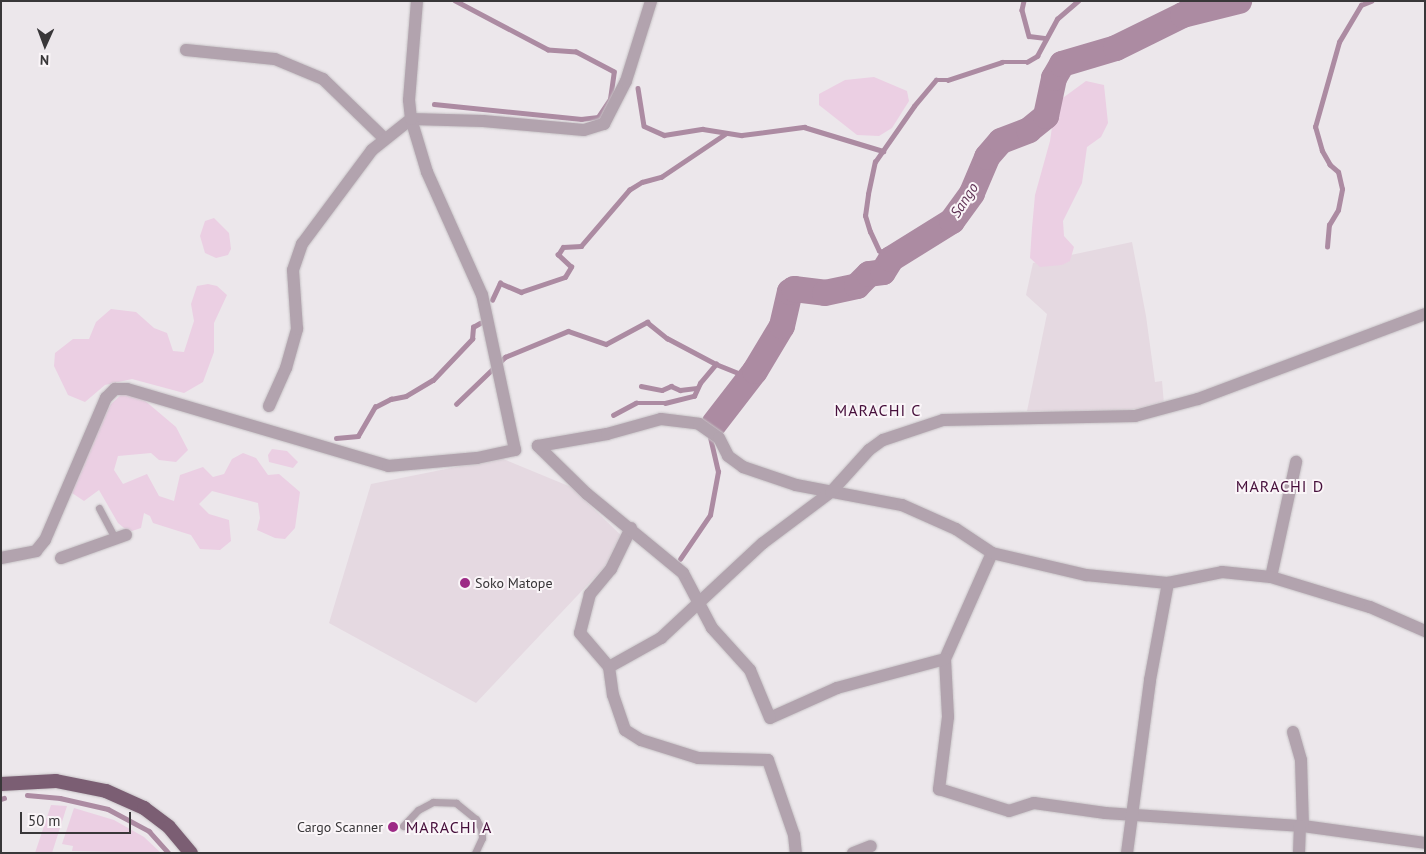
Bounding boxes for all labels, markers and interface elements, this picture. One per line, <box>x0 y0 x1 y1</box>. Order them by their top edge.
north arrow <box>20 20 70 70</box>
text: N <box>40 51 49 69</box>
water label: Sango <box>946 179 982 221</box>
district label: MARACHI C <box>833 400 923 420</box>
district label: MARACHI D <box>1235 476 1325 496</box>
place label: Soko Matope <box>475 575 553 591</box>
marker: Soko Matope <box>459 577 471 589</box>
scale bar <box>22 802 134 834</box>
text: 50 m <box>28 811 61 830</box>
district label: MARACHI A <box>404 817 494 837</box>
place label: Cargo Scanner <box>297 819 383 835</box>
marker: Cargo Scanner <box>387 821 399 833</box>

